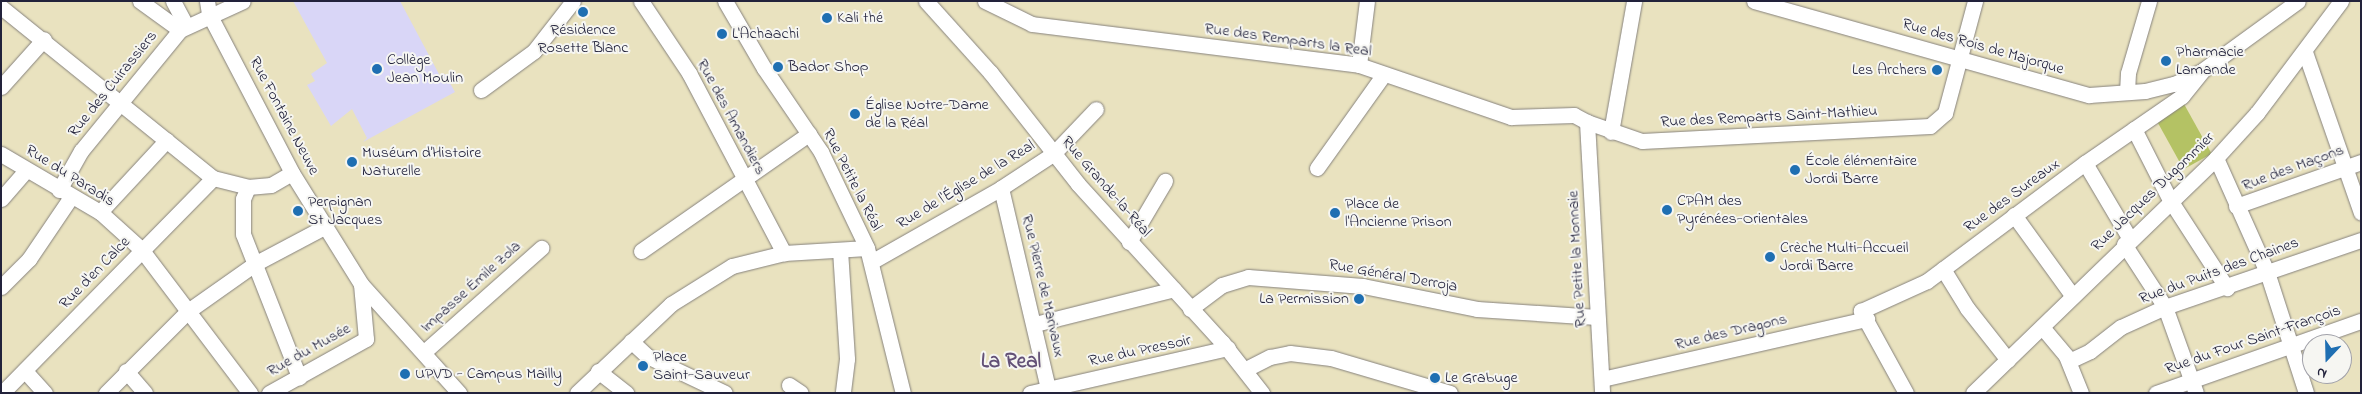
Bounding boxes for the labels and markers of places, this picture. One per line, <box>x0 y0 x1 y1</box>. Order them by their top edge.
marker: Résidence Rosette Blanc <box>577 6 589 18</box>
place label: Kali thé <box>837 8 883 28</box>
marker: Kali thé <box>821 12 833 24</box>
place label: Résidence Rosette Blanc <box>538 20 628 58</box>
place label: L'Achaachi <box>732 24 799 44</box>
marker: L'Achaachi <box>716 28 728 40</box>
place label: Pharmacie Lamande <box>2176 42 2244 80</box>
place label: Collège Jean Moulin <box>387 50 463 88</box>
marker: Pharmacie Lamande <box>2160 55 2172 67</box>
place label: Bador Shop <box>788 57 869 77</box>
place label: Les Archers <box>1852 60 1927 80</box>
marker: Bador Shop <box>772 61 784 73</box>
marker: Collège Jean Moulin <box>371 63 383 75</box>
marker: Les Archers <box>1931 64 1943 76</box>
place label: Église Notre-Dame de la Réal <box>865 95 989 133</box>
marker: Église Notre-Dame de la Réal <box>849 108 861 120</box>
place label: Muséum d’Histoire Naturelle <box>362 143 481 181</box>
place label: École élémentaire Jordi Barre <box>1805 151 1917 189</box>
marker: Muséum d’Histoire Naturelle <box>346 156 358 168</box>
marker: École élémentaire Jordi Barre <box>1789 164 1801 176</box>
place label: CPAM des Pyrénées-Orientales <box>1677 191 1808 229</box>
place label: Perpignan St Jacques <box>308 192 382 230</box>
place label: Place de l'Ancienne Prison <box>1345 194 1452 232</box>
marker: CPAM des Pyrénées-Orientales <box>1661 204 1673 216</box>
marker: Perpignan St Jacques <box>292 205 304 217</box>
marker: Place de l'Ancienne Prison <box>1329 207 1341 219</box>
place label: Crèche Multi-Accueil Jordi Barre <box>1780 238 1908 276</box>
marker: Crèche Multi-Accueil Jordi Barre <box>1764 251 1776 263</box>
place label: La Permission <box>1259 289 1349 309</box>
marker: La Permission <box>1353 293 1365 305</box>
place label: Place Saint-Sauveur <box>653 347 750 385</box>
marker: Place Saint-Sauveur <box>637 360 649 372</box>
place label: UPVD - Campus Mailly <box>415 364 562 384</box>
marker: UPVD - Campus Mailly <box>399 368 411 380</box>
place label: Le Grabuge <box>1445 368 1518 388</box>
marker: Le Grabuge <box>1429 372 1441 384</box>

